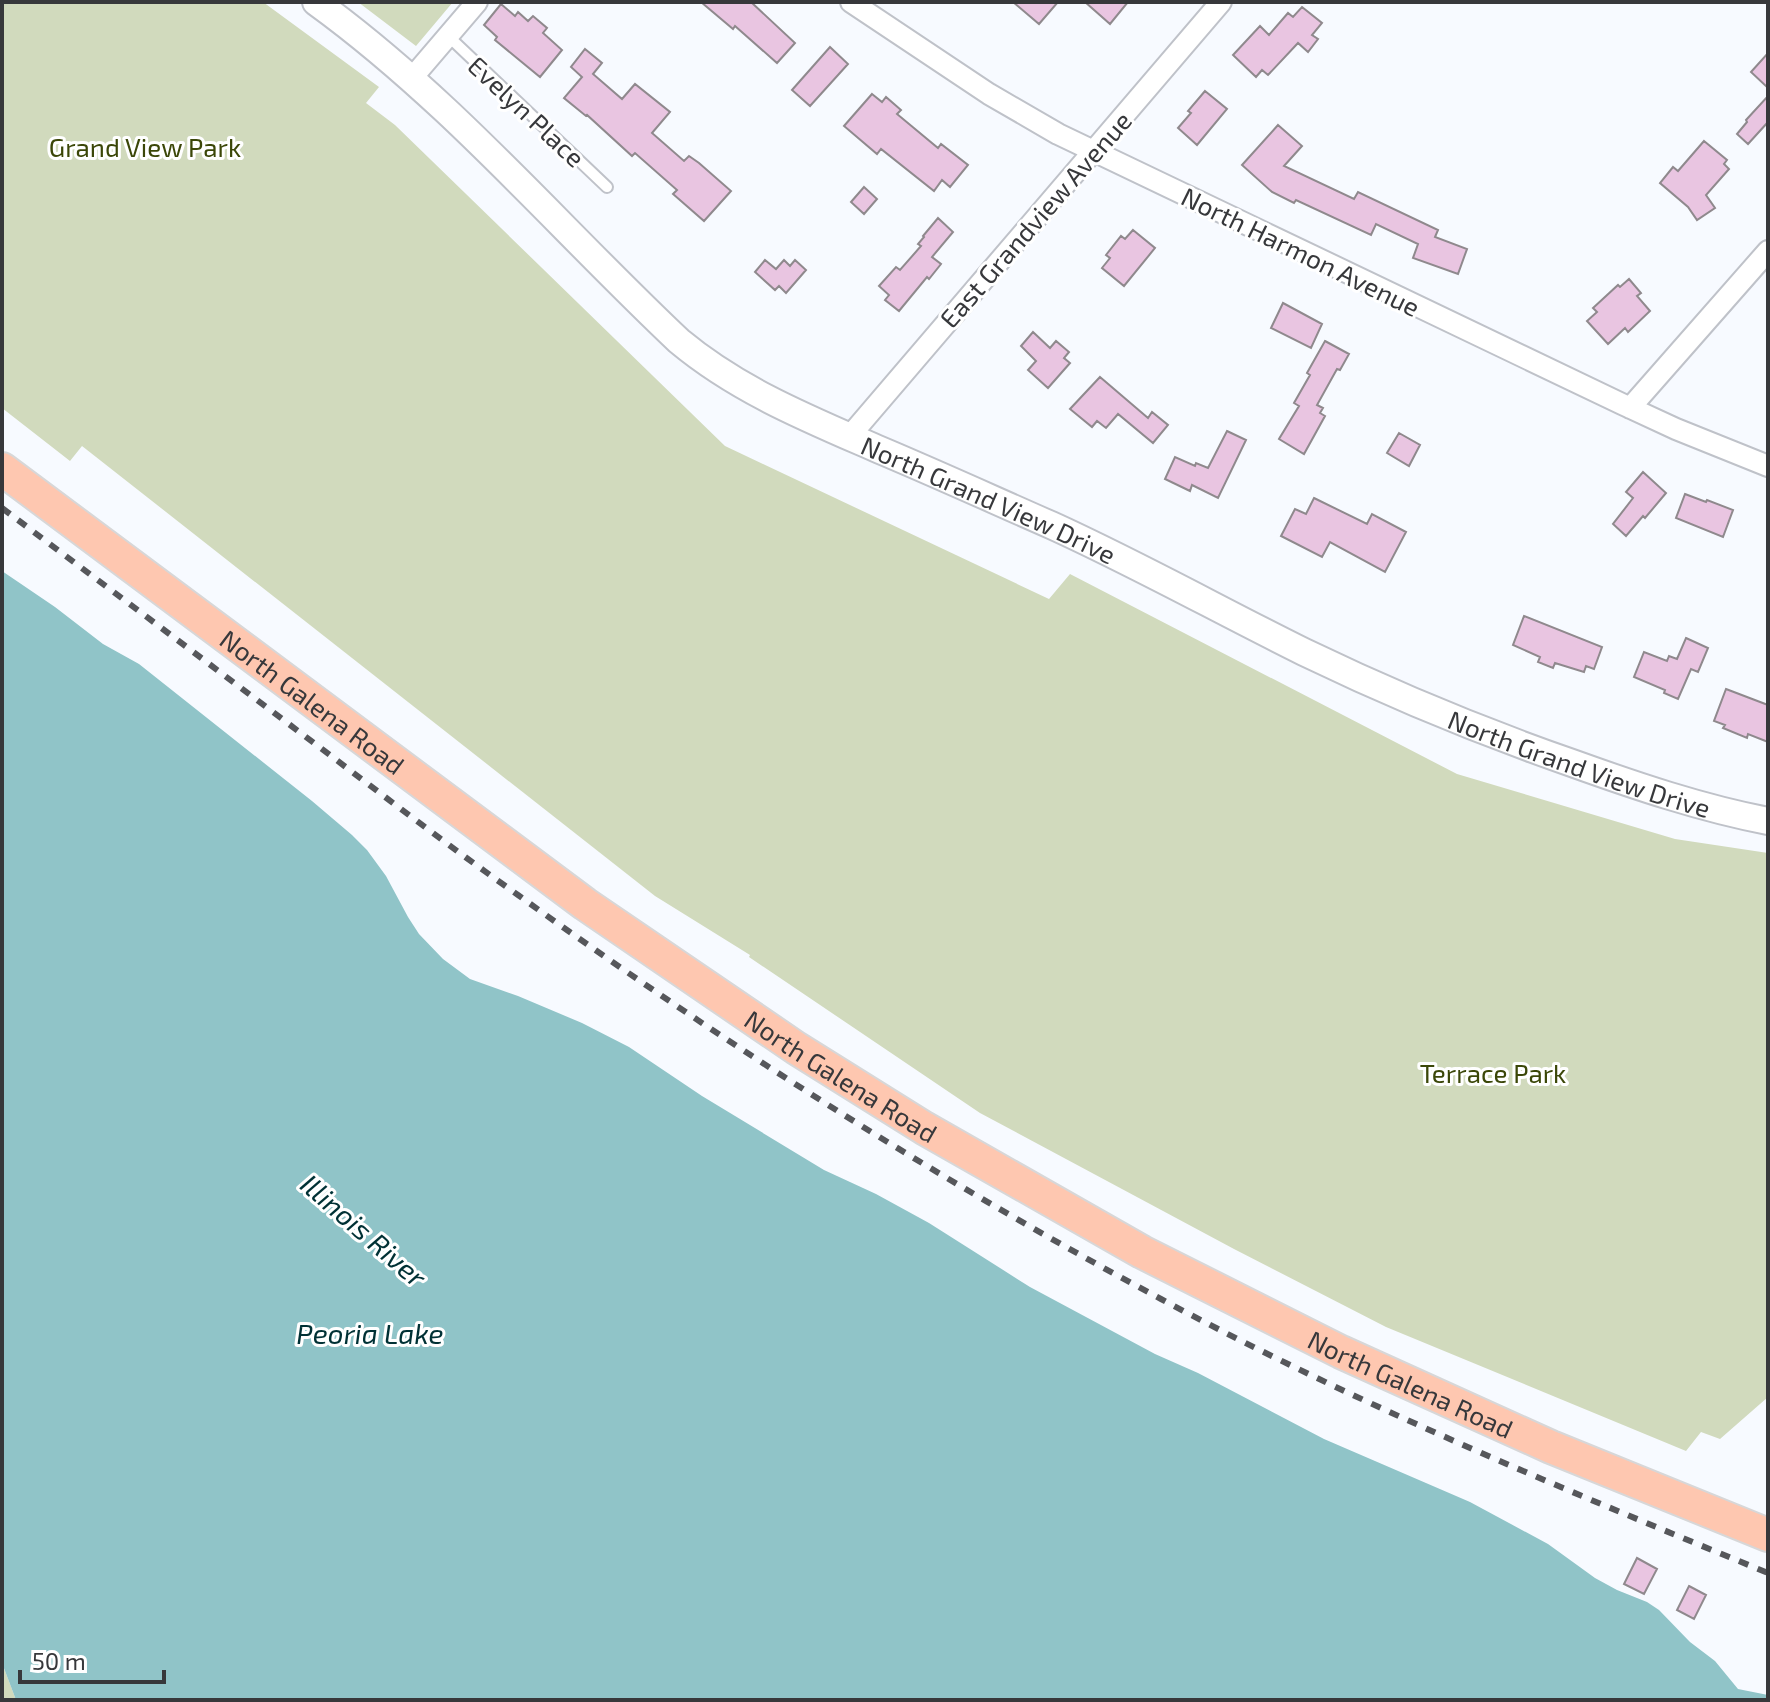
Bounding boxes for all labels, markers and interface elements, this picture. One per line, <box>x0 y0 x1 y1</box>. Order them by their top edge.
street label: Evelyn Place <box>462 49 592 173</box>
street label: East Grandview Avenue <box>933 105 1137 333</box>
park label: Grand View Park <box>49 131 241 162</box>
street label: North Harmon Avenue <box>1177 180 1425 322</box>
street label: North Grand View Drive <box>857 428 1121 569</box>
street label: North Galena Road <box>215 622 411 780</box>
street label: North Grand View Drive <box>1444 703 1714 823</box>
street label: North Galena Road <box>740 1003 943 1148</box>
park label: Terrace Park <box>1420 1057 1566 1088</box>
water label: Illinois River <box>294 1166 434 1294</box>
water label: Peoria Lake <box>296 1316 444 1350</box>
street label: North Galena Road <box>1303 1323 1518 1443</box>
scale bar <box>20 1634 164 1684</box>
text: 50 m <box>32 1646 86 1675</box>

